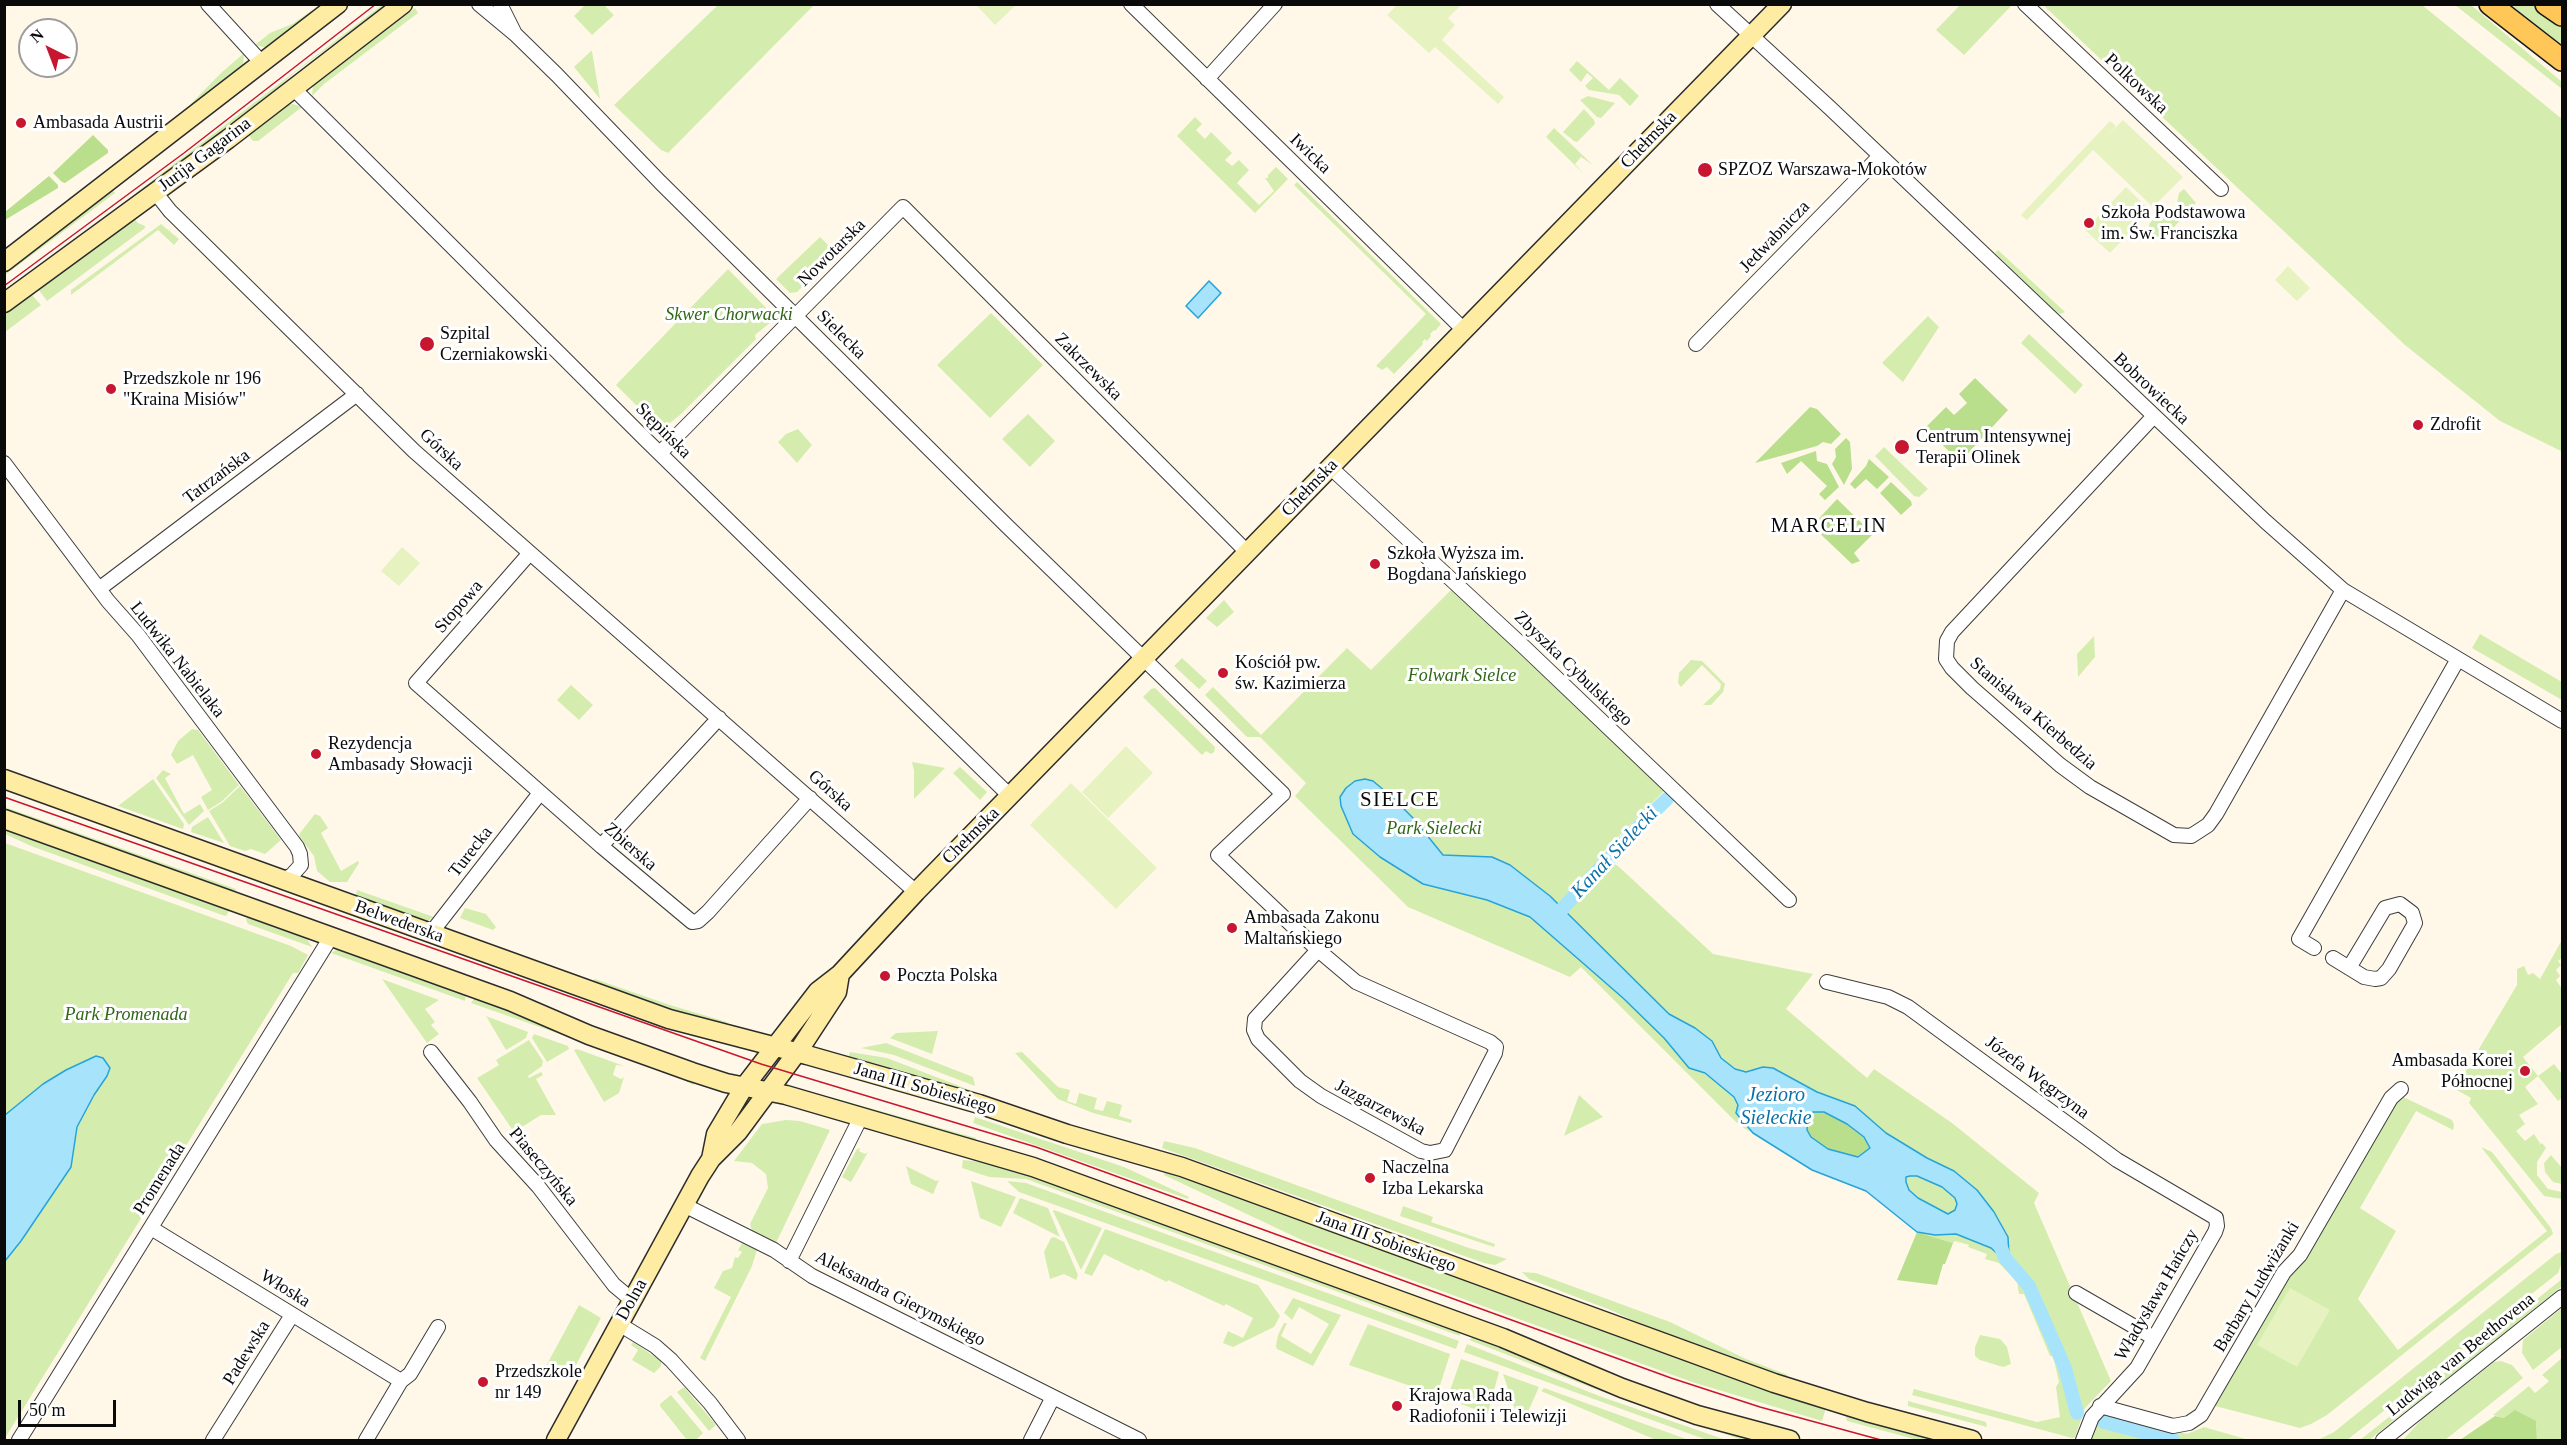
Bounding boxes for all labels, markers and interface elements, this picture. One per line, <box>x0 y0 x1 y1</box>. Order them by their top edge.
north arrow <box>18 18 78 78</box>
text: N <box>27 26 47 46</box>
street label: Polkowska <box>2100 49 2172 119</box>
street label: Chełmska <box>1616 107 1682 173</box>
place label: Ambasada Austrii <box>33 112 163 134</box>
street label: Jurija Gagarina <box>154 113 256 197</box>
marker: Ambasada Austrii <box>14 116 28 130</box>
street label: Iwicka <box>1285 129 1335 179</box>
place label: SPZOZ Warszawa-Mokotów <box>1718 159 1927 181</box>
marker: SPZOZ Warszawa-Mokotów <box>1696 161 1714 179</box>
street label: Jedwabnicza <box>1735 196 1815 278</box>
place label: Szkoła Podstawowa im. Św. Franciszka <box>2101 202 2245 244</box>
street label: Nowotarska <box>794 215 870 291</box>
marker: Szkoła Podstawowa im. Św. Franciszka <box>2082 216 2096 230</box>
park label: Skwer Chorwacki <box>665 304 793 326</box>
street label: Sielecka <box>812 306 870 364</box>
place label: Szpital Czerniakowski <box>440 323 548 366</box>
street label: Zakrzewska <box>1050 329 1126 405</box>
marker: Szpital Czerniakowski <box>418 335 436 353</box>
street label: Bobrowiecka <box>2109 348 2193 430</box>
place label: Przedszkole nr 196 "Kraina Misiów" <box>123 368 261 410</box>
marker: Przedszkole nr 196 "Kraina Misiów" <box>104 382 118 396</box>
street label: Stępińska <box>631 399 695 463</box>
place label: Zdrofit <box>2430 414 2481 436</box>
marker: Zdrofit <box>2411 418 2425 432</box>
street label: Górska <box>415 424 467 476</box>
place label: Centrum Intensywnej Terapii Olinek <box>1916 426 2071 468</box>
marker: Centrum Intensywnej Terapii Olinek <box>1893 438 1911 456</box>
street label: Tatrzańska <box>179 445 255 509</box>
street label: Chełmska <box>1277 455 1343 521</box>
district label: MARCELIN <box>1771 515 1887 539</box>
place label: Szkoła Wyższa im. Bogdana Jańskiego <box>1387 543 1526 586</box>
marker: Szkoła Wyższa im. Bogdana Jańskiego <box>1368 557 1382 571</box>
street label: Stopowa <box>430 576 488 638</box>
street label: Ludwika Nabielaka <box>125 598 229 722</box>
street label: Zbyszka Cybulskiego <box>1509 607 1637 731</box>
place label: Kościół pw. św. Kazimierza <box>1235 652 1346 694</box>
street label: Stanisława Kierbedzia <box>1965 653 2101 775</box>
park label: Folwark Sielce <box>1408 665 1516 687</box>
marker: Kościół pw. św. Kazimierza <box>1216 666 1230 680</box>
place label: Rezydencja Ambasady Słowacji <box>328 733 472 776</box>
marker: Rezydencja Ambasady Słowacji <box>309 747 323 761</box>
street label: Górska <box>803 766 857 816</box>
district label: SIELCE <box>1360 787 1440 813</box>
water label: Kanał Sielecki <box>1567 802 1663 904</box>
street label: Chełmska <box>938 803 1004 869</box>
street label: Zbierska <box>599 818 661 876</box>
park label: Park Sielecki <box>1386 818 1482 840</box>
street label: Turecka <box>445 822 497 882</box>
street label: Belwederska <box>352 896 446 948</box>
place label: Ambasada Zakonu Maltańskiego <box>1244 907 1379 950</box>
marker: Ambasada Zakonu Maltańskiego <box>1225 921 1239 935</box>
place label: Poczta Polska <box>897 965 997 987</box>
marker: Poczta Polska <box>878 969 892 983</box>
park label: Park Promenada <box>65 1004 187 1026</box>
street label: Józefa Węgrzyna <box>1981 1032 2093 1124</box>
place label: Ambasada Korei Północnej <box>2392 1050 2513 1092</box>
street label: Jana III Sobieskiego <box>851 1058 999 1120</box>
marker: Ambasada Korei Północnej <box>2518 1064 2532 1078</box>
street label: Jazgarzewska <box>1331 1075 1429 1141</box>
water label: Jezioro Sieleckie <box>1740 1084 1812 1131</box>
street label: Piaseczyńska <box>504 1123 582 1211</box>
street label: Promenada <box>129 1139 191 1219</box>
place label: Naczelna Izba Lekarska <box>1382 1157 1483 1200</box>
marker: Naczelna Izba Lekarska <box>1363 1171 1377 1185</box>
street label: Jana III Sobieskiego <box>1313 1207 1459 1277</box>
street label: Barbary Ludwiżanki <box>2210 1218 2304 1356</box>
street label: Władysława Hańczy <box>2111 1225 2203 1365</box>
street label: Aleksandra Gierymskiego <box>811 1247 989 1351</box>
street label: Włoska <box>256 1265 314 1313</box>
street label: Dolna <box>612 1276 652 1324</box>
street label: Ludwiga van Beethovena <box>2383 1289 2539 1421</box>
street label: Padewska <box>219 1317 275 1389</box>
place label: Przedszkole nr 149 <box>495 1361 582 1404</box>
marker: Przedszkole nr 149 <box>476 1375 490 1389</box>
place label: Krajowa Rada Radiofonii i Telewizji <box>1409 1385 1567 1428</box>
scale bar <box>21 1388 118 1426</box>
marker: Krajowa Rada Radiofonii i Telewizji <box>1390 1399 1404 1413</box>
text: 50 m <box>29 1400 66 1420</box>

